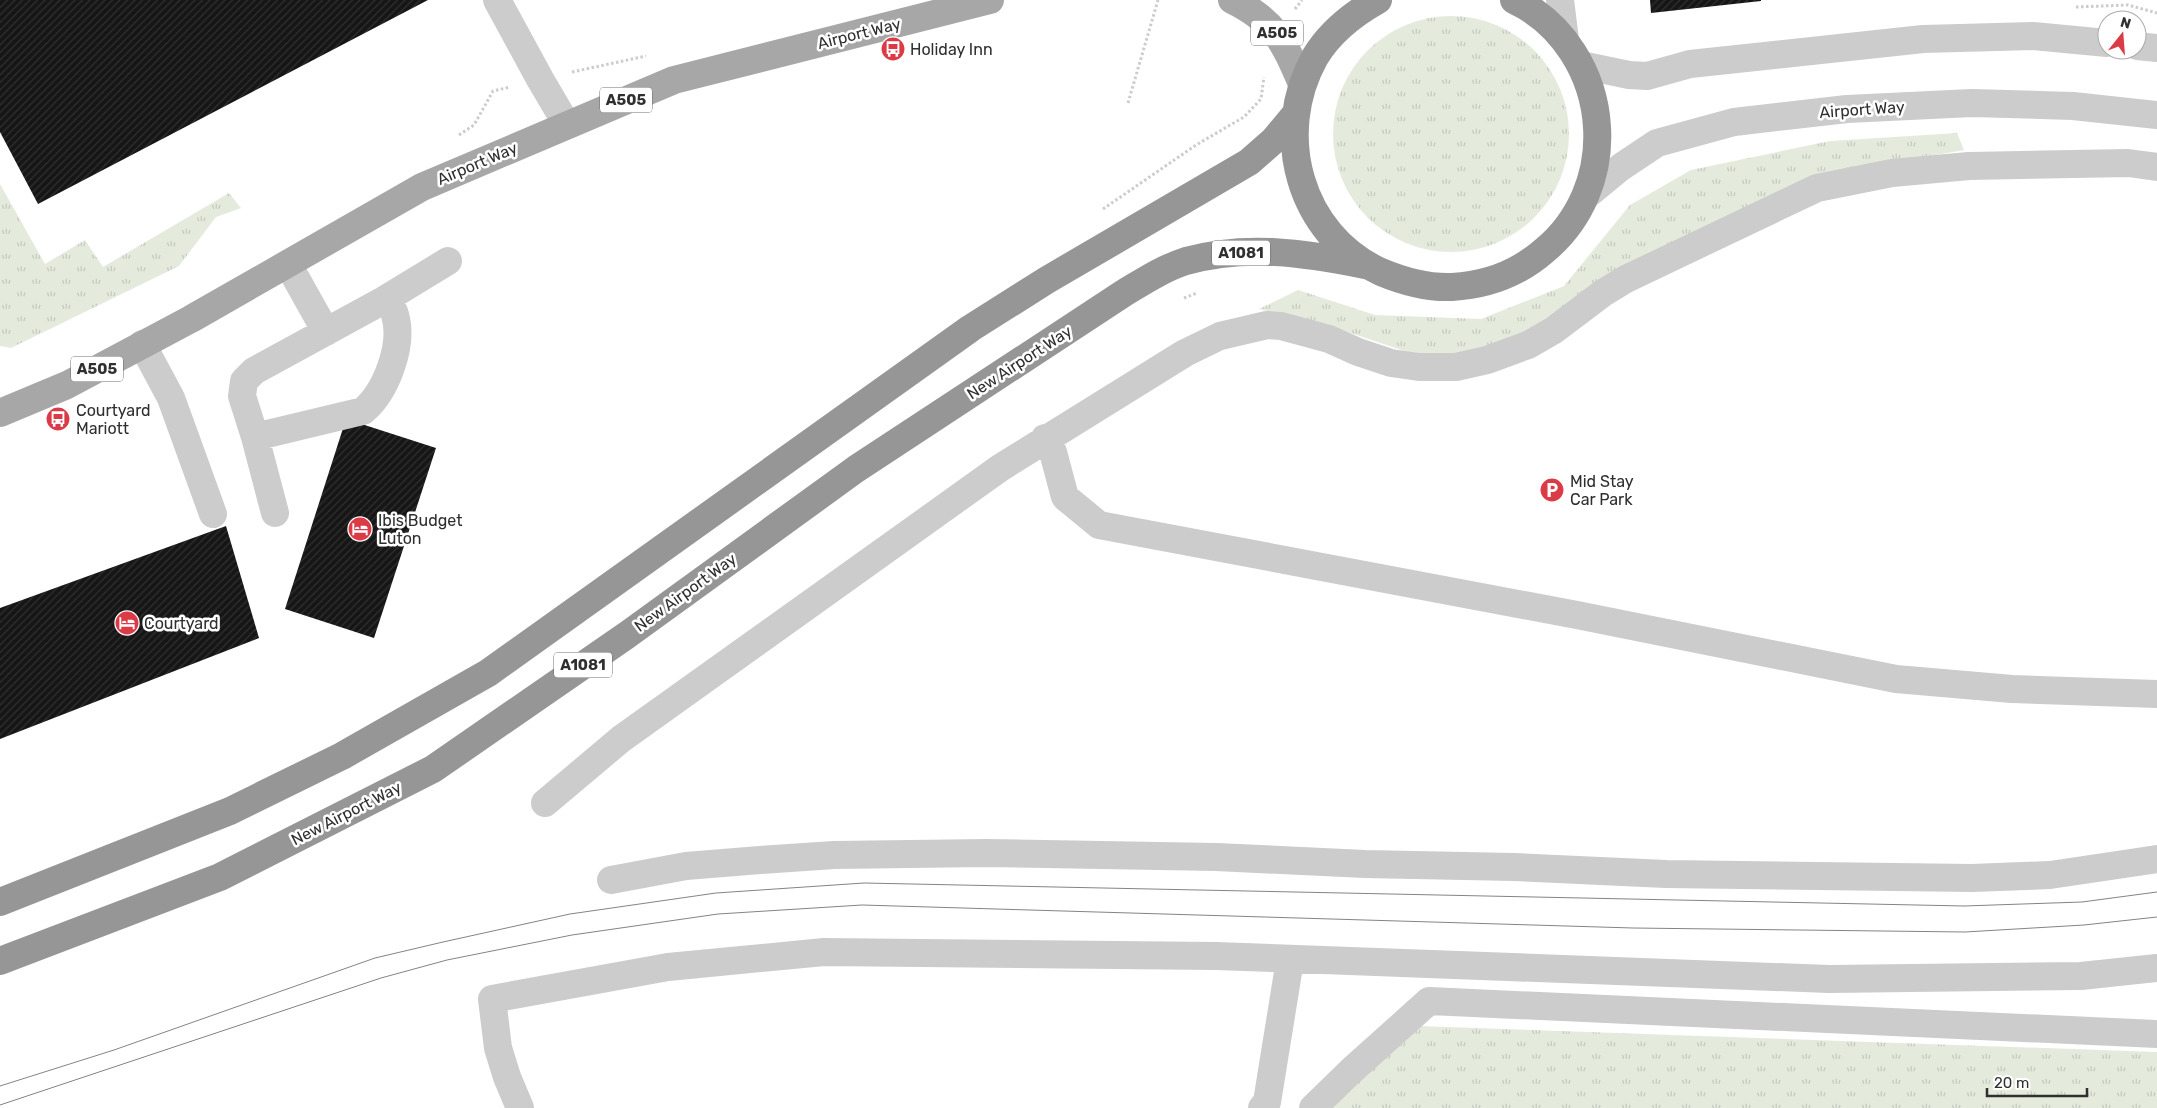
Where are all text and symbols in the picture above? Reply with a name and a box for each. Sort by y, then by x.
north arrow [2097,10,2147,60]
text: N [2118,13,2133,33]
street label: Airport Way [815,14,903,53]
road number: A505 [1251,20,1303,46]
bus stop icon: Holiday Inn [880,36,906,62]
place label: Holiday Inn [910,40,993,59]
road number: A505 [600,88,652,112]
street label: Airport Way [1819,97,1905,122]
street label: Airport Way [434,138,520,189]
road number: A1081 [1212,240,1270,266]
street label: New Airport Way [963,321,1075,403]
road number: A505 [71,356,123,382]
place label: Courtyard Mariott [76,401,151,438]
bus stop icon: Courtyard Mariott [45,406,71,432]
place label: Mid Stay Car Park [1570,472,1634,509]
parking icon: Mid Stay Car Park [1539,477,1565,503]
place label: Ibis Budget Luton [378,511,462,548]
hotel icon: Ibis Budget Luton [347,516,373,542]
street label: New Airport Way [631,549,740,636]
hotel icon: Courtyard [114,610,140,636]
place label: Courtyard [144,614,219,633]
road number: A1081 [554,652,612,678]
street label: New Airport Way [288,777,405,849]
scale bar [1987,1066,2087,1098]
text: 20 m [1994,1074,2029,1092]

